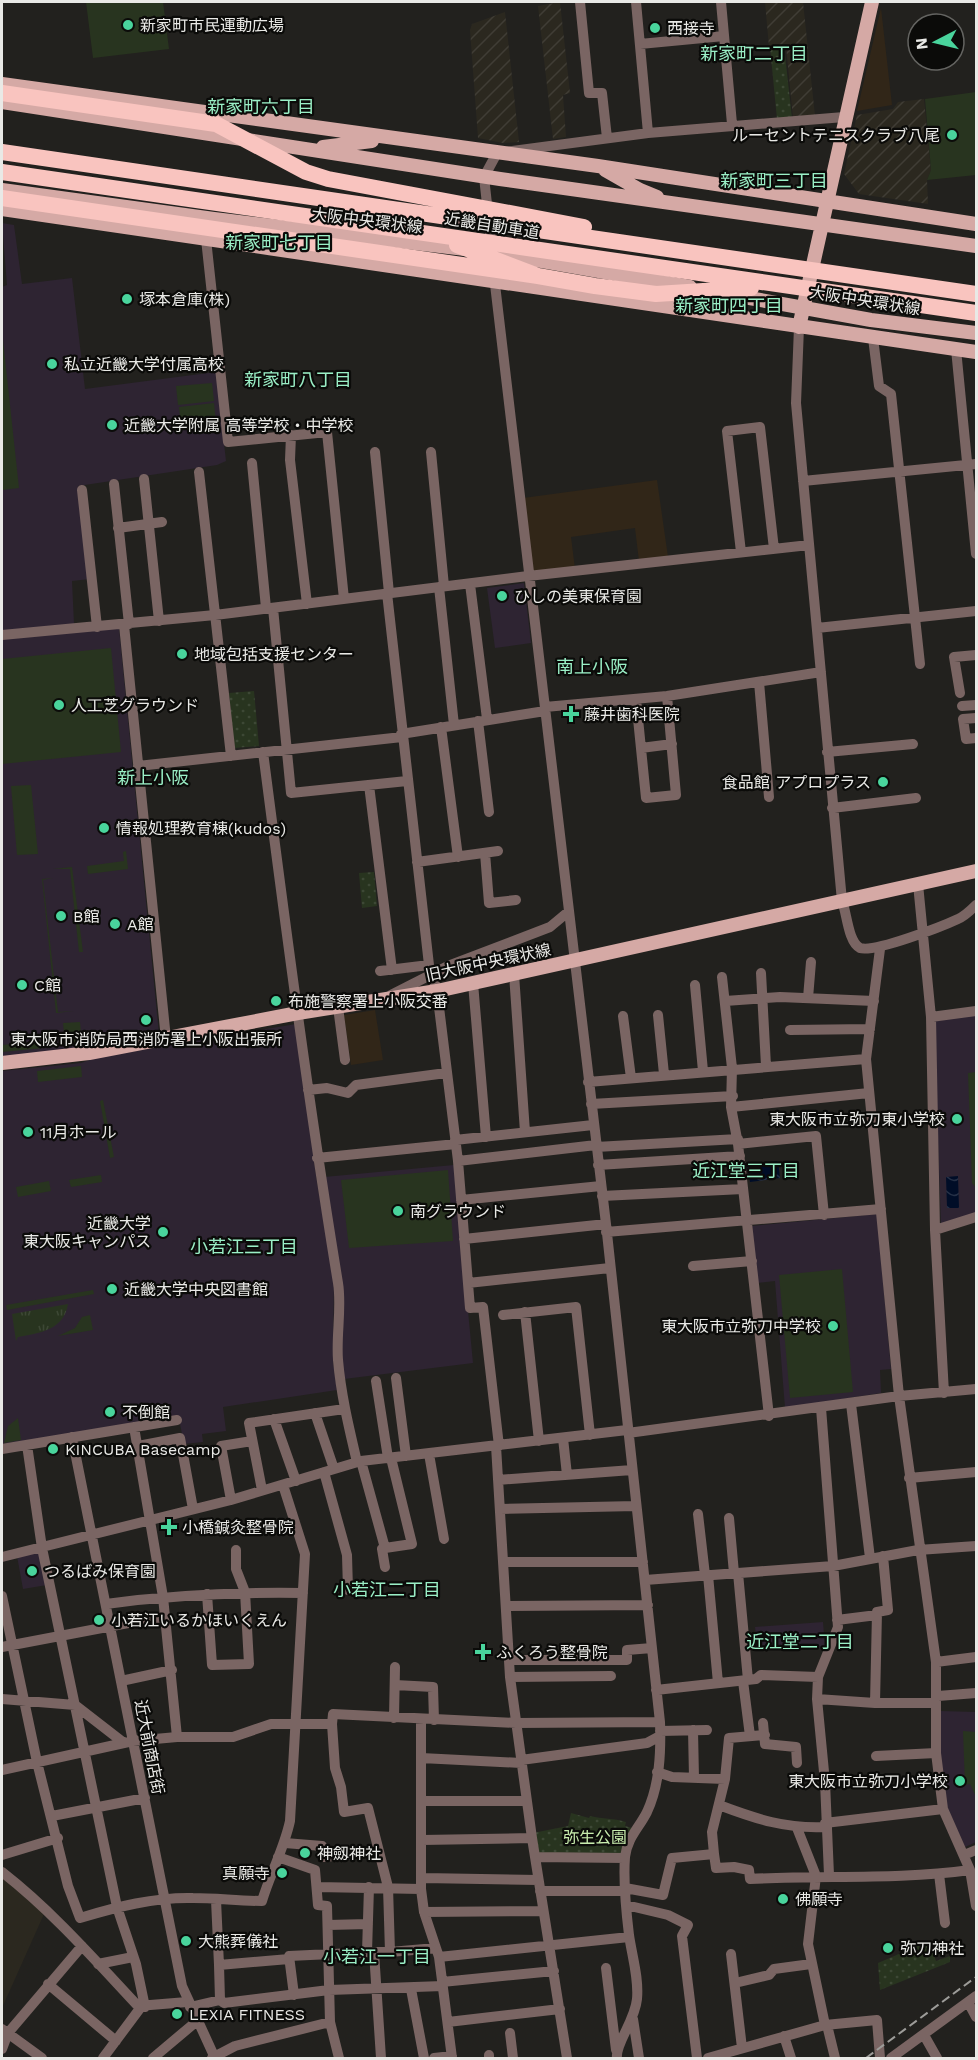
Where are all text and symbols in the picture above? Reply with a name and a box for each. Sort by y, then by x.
north arrow [906,12,966,72]
place label: 新家町市民運動広場 [140,16,284,35]
marker: 新家町市民運動広場 [121,18,135,32]
place label: 西接寺 [667,19,715,38]
marker: 西接寺 [648,21,662,35]
text: N [911,37,932,51]
district label: 新家町二丁目 [700,43,808,64]
district label: 新家町六丁目 [207,96,315,117]
place label: ルーセントテニスクラブ八尾 [732,126,940,145]
marker: ルーセントテニスクラブ八尾 [945,128,959,142]
district label: 新家町三丁目 [720,170,828,191]
street label: 大阪中央環状線 [310,204,424,237]
street label: 近畿自動車道 [443,209,541,242]
district label: 新家町七丁目 [225,232,333,253]
street label: 大阪中央環状線 [808,282,922,319]
place label: 塚本倉庫(株) [139,290,230,309]
marker: 塚本倉庫(株) [120,292,134,306]
district label: 新家町四丁目 [675,295,783,316]
place label: 私立近畿大学付属高校 [64,355,224,374]
marker: 私立近畿大学付属高校 [45,357,59,371]
district label: 新家町八丁目 [244,369,352,390]
place label: 近畿大学附属 高等学校・中学校 [124,416,353,435]
marker: 近畿大学附属 高等学校・中学校 [105,418,119,432]
place label: ひしの美東保育園 [514,587,642,606]
marker: ひしの美東保育園 [495,589,509,603]
place label: 地域包括支援センター [194,645,354,664]
marker: 地域包括支援センター [175,647,189,661]
district label: 南上小阪 [556,656,628,677]
place label: 人工芝グラウンド [71,696,199,715]
marker: 人工芝グラウンド [52,698,66,712]
marker: 藤井歯科医院 [562,705,580,723]
place label: 藤井歯科医院 [584,705,680,724]
district label: 新上小阪 [117,767,189,788]
place label: 食品館 アプロプラス [722,773,871,792]
marker: 食品館 アプロプラス [876,775,890,789]
place label: 情報処理教育棟(kudos) [116,819,286,838]
marker: 情報処理教育棟(kudos) [97,821,111,835]
place label: B館 [73,907,99,926]
marker: B館 [54,909,68,923]
place label: A館 [127,915,154,934]
marker: A館 [108,917,122,931]
street label: 旧大阪中央環状線 [424,940,553,985]
place label: C館 [34,976,61,995]
marker: C館 [15,978,29,992]
place label: 布施警察署上小阪交番 [288,992,448,1011]
marker: 布施警察署上小阪交番 [269,994,283,1008]
marker: 東大阪市消防局西消防署上小阪出張所 [139,1013,153,1027]
place label: 東大阪市消防局西消防署上小阪出張所 [10,1030,282,1049]
place label: 東大阪市立弥刀東小学校 [769,1110,945,1129]
marker: 東大阪市立弥刀東小学校 [950,1112,964,1126]
place label: 11月ホール [40,1123,116,1142]
marker: 11月ホール [21,1125,35,1139]
district label: 近江堂三丁目 [692,1160,800,1181]
place label: 南グラウンド [410,1202,506,1221]
marker: 南グラウンド [391,1204,405,1218]
place label: 近畿大学 東大阪キャンパス [23,1214,151,1251]
marker: 近畿大学 東大阪キャンパス [156,1225,170,1239]
district label: 小若江三丁目 [190,1236,298,1257]
place label: 近畿大学中央図書館 [124,1280,268,1299]
marker: 近畿大学中央図書館 [105,1282,119,1296]
place label: 東大阪市立弥刀中学校 [661,1317,821,1336]
marker: 東大阪市立弥刀中学校 [826,1319,840,1333]
place label: 不倒館 [122,1403,170,1422]
marker: 不倒館 [103,1405,117,1419]
place label: KINCUBA Basecamp [65,1440,220,1459]
marker: KINCUBA Basecamp [46,1442,60,1456]
marker: 小橋鍼灸整骨院 [160,1518,178,1536]
place label: 小橋鍼灸整骨院 [182,1518,294,1537]
place label: つるばみ保育園 [44,1562,156,1581]
marker: つるばみ保育園 [25,1564,39,1578]
district label: 小若江二丁目 [333,1579,441,1600]
place label: 小若江いるかほいくえん [111,1611,287,1630]
marker: 小若江いるかほいくえん [92,1613,106,1627]
district label: 近江堂二丁目 [746,1631,854,1652]
marker: ふくろう整骨院 [474,1643,492,1661]
place label: ふくろう整骨院 [496,1643,608,1662]
street label: 近大前商店街 [131,1698,168,1796]
place label: 東大阪市立弥刀小学校 [788,1772,948,1791]
marker: 東大阪市立弥刀小学校 [953,1774,967,1788]
park label: 弥生公園 [563,1828,627,1847]
place label: 神劔神社 [317,1844,381,1863]
marker: 神劔神社 [298,1846,312,1860]
place label: 真願寺 [222,1864,270,1883]
marker: 真願寺 [275,1866,289,1880]
place label: 佛願寺 [795,1890,843,1909]
marker: 佛願寺 [776,1892,790,1906]
place label: 大熊葬儀社 [198,1932,278,1951]
marker: 大熊葬儀社 [179,1934,193,1948]
place label: 弥刀神社 [900,1939,964,1958]
marker: 弥刀神社 [881,1941,895,1955]
district label: 小若江一丁目 [323,1946,431,1967]
place label: LEXIA FITNESS [189,2005,305,2024]
marker: LEXIA FITNESS [170,2007,184,2021]

